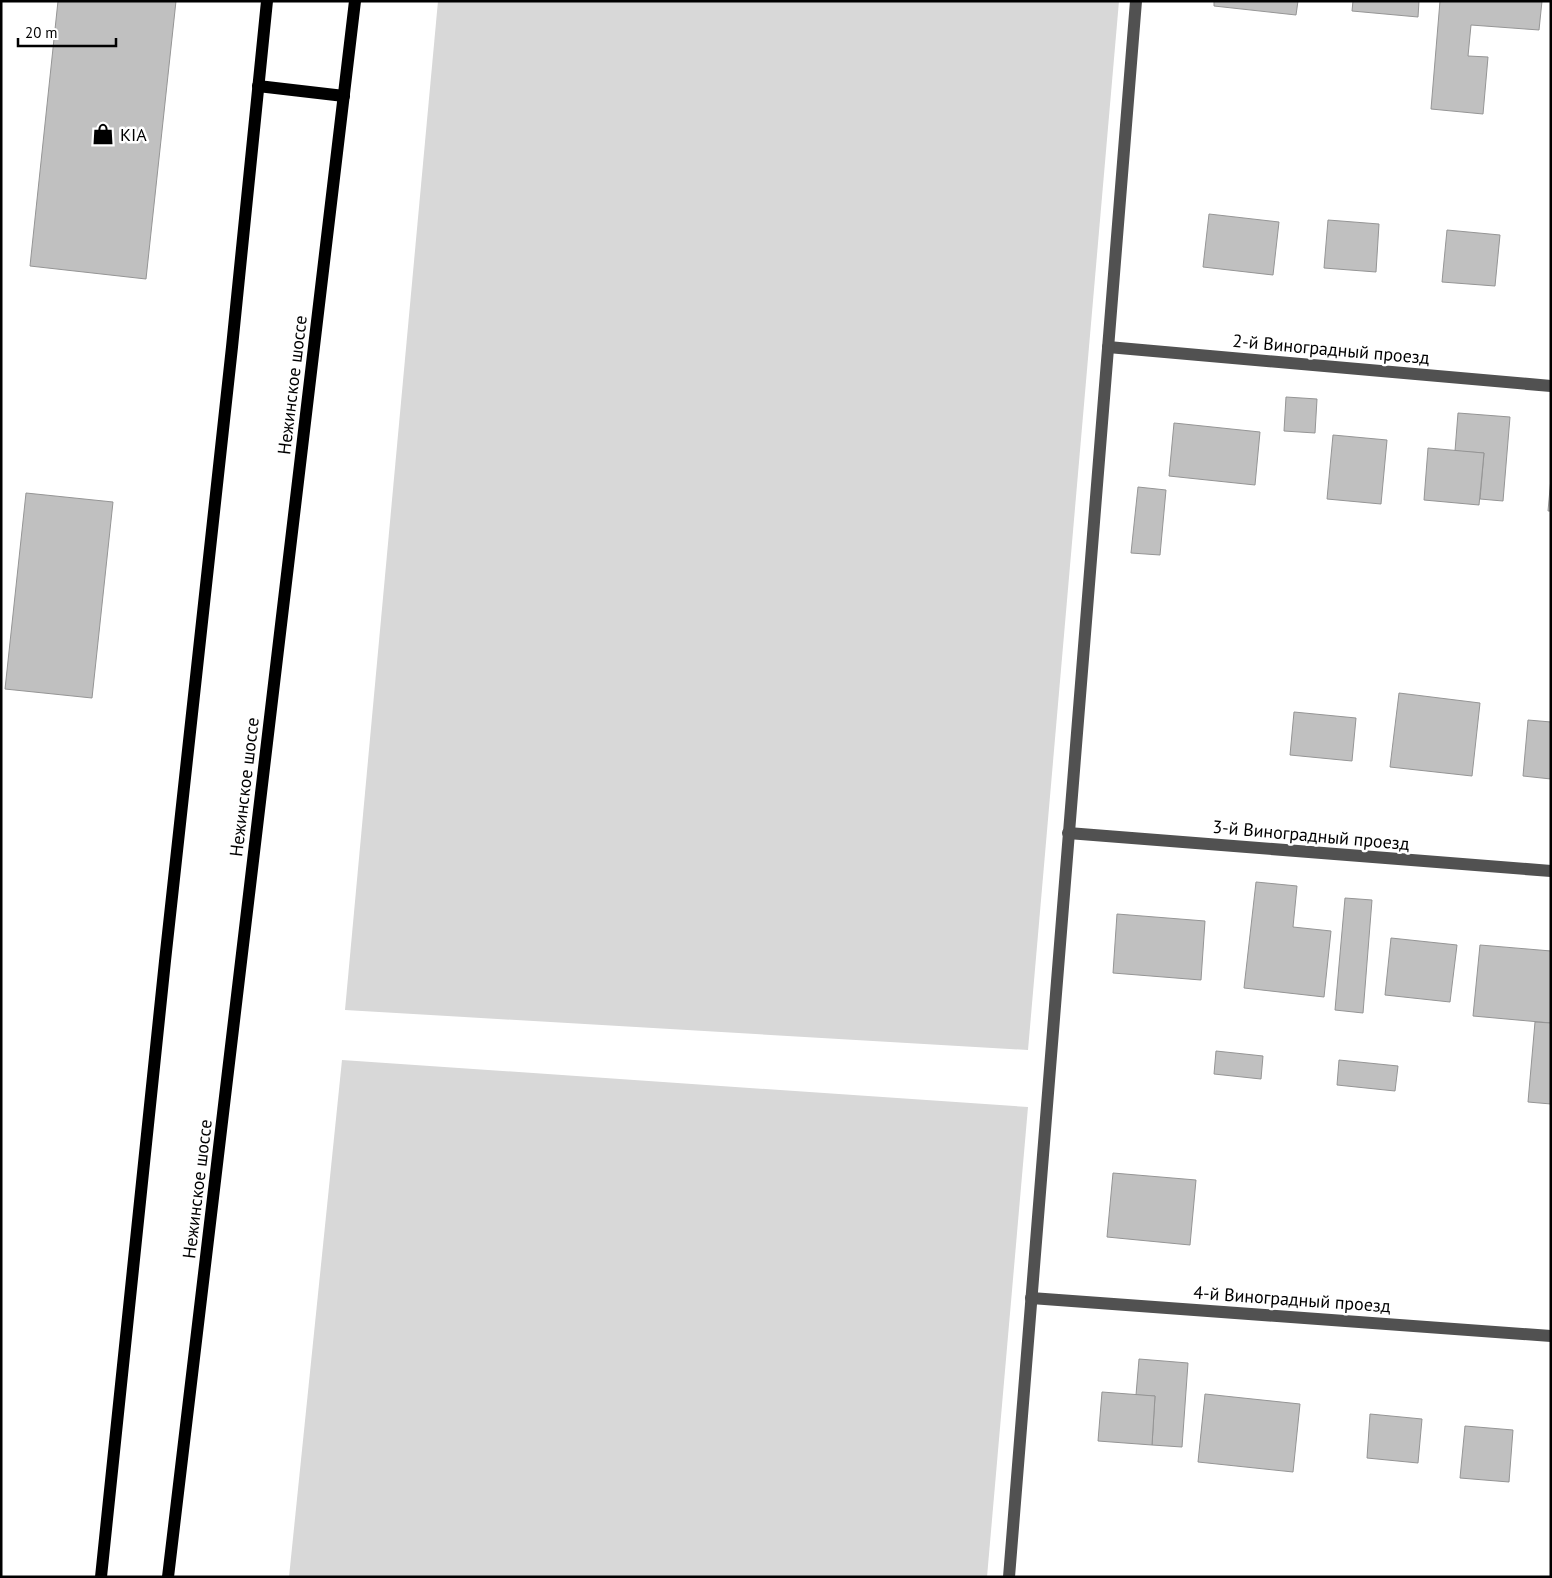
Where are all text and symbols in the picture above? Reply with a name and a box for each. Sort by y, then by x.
scale bar [18,15,115,47]
text: 20 m [25,23,58,42]
shop icon: KIA [90,121,116,147]
place label: KIA [120,123,147,146]
street label: Нежинское шоссе [272,314,312,456]
street label: 2-й Виноградный проезд [1231,329,1431,369]
street label: Нежинское шоссе [224,716,264,858]
street label: 3-й Виноградный проезд [1211,815,1411,855]
street label: Нежинское шоссе [177,1118,217,1260]
street label: 4-й Виноградный проезд [1193,1281,1392,1317]

